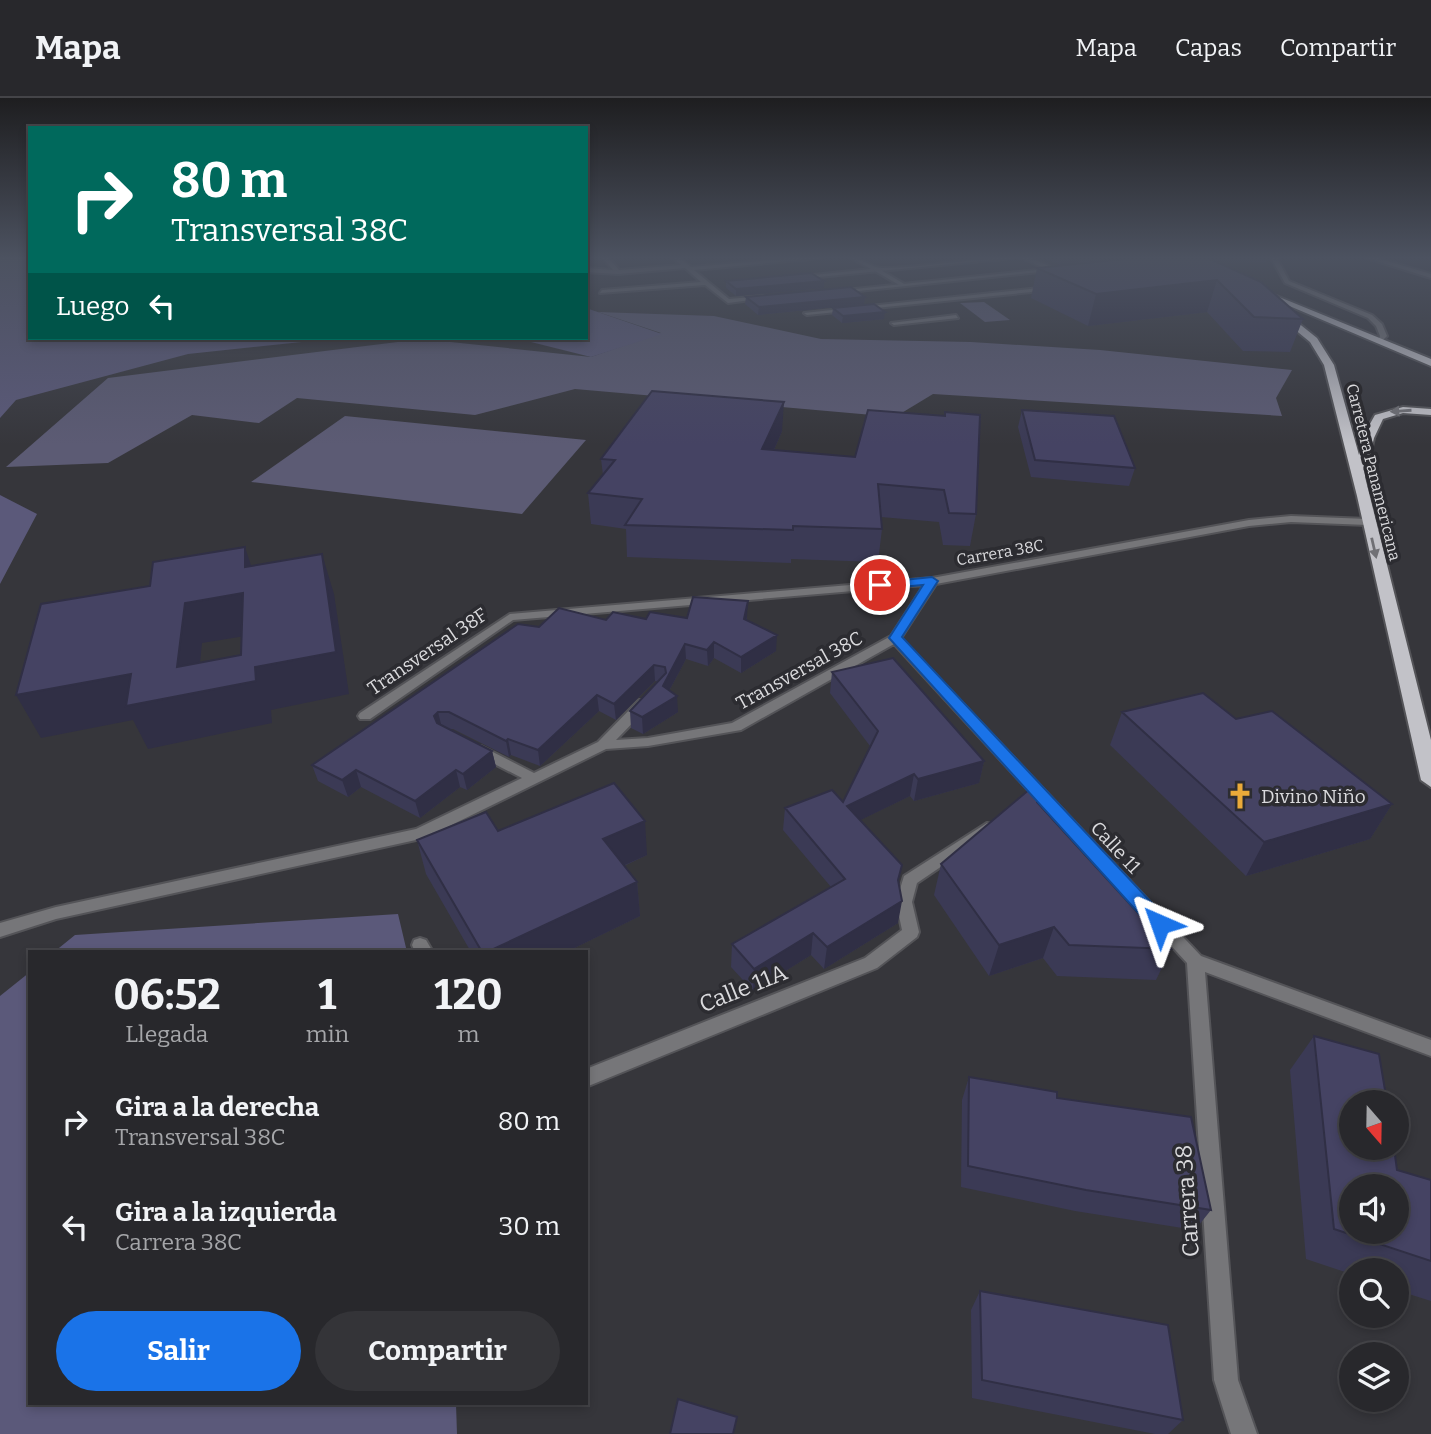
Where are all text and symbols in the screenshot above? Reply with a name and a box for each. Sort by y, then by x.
text: Mapa [35,28,120,68]
text: Mapa [1075,34,1137,62]
text: Capas [1175,34,1242,62]
text: Compartir [1280,34,1396,62]
text: 80 m [171,151,287,210]
icon: right [56,154,147,245]
text: Transversal 38C [171,211,408,249]
icon: left [143,287,181,325]
text: Luego [56,291,129,322]
street label: Carretera Panamericana [1342,382,1405,563]
one-way arrow [1389,406,1411,417]
street label: Carrera 38C [955,535,1045,570]
one-way arrow [1369,537,1380,559]
pin [850,555,910,615]
icon: arrive [861,566,899,604]
street label: Transversal 38F [363,603,492,700]
street label: Transversal 38C [732,626,866,715]
church icon: Divino Niño [1225,781,1255,811]
place label: Divino Niño [1261,785,1366,808]
street label: Calle 11 [1086,817,1146,878]
position arrow [1123,887,1197,961]
street label: Calle 11A [695,957,792,1018]
text: 06:52 [113,970,221,1020]
text: 1 [318,970,337,1020]
text: 120 [434,970,503,1020]
text: Llegada [125,1020,208,1048]
text: min [306,1020,349,1048]
text: m [458,1020,480,1048]
north arrow [1339,1090,1409,1160]
map controls [1339,1090,1409,1412]
text: Gira a la derecha [115,1092,319,1123]
icon: right [56,1103,94,1141]
text: 80 m [498,1106,560,1137]
text: Transversal 38C [115,1123,285,1151]
street label: Carrera 38 [1169,1144,1205,1258]
button: sound [1339,1174,1409,1244]
text: Gira a la izquierda [115,1197,337,1228]
icon: left [56,1208,94,1246]
text: 30 m [499,1211,560,1242]
text: Carrera 38C [115,1228,242,1256]
button: search [1339,1258,1409,1328]
button: Salir [56,1311,301,1391]
button: Compartir [315,1311,560,1391]
button: layers [1339,1342,1409,1412]

